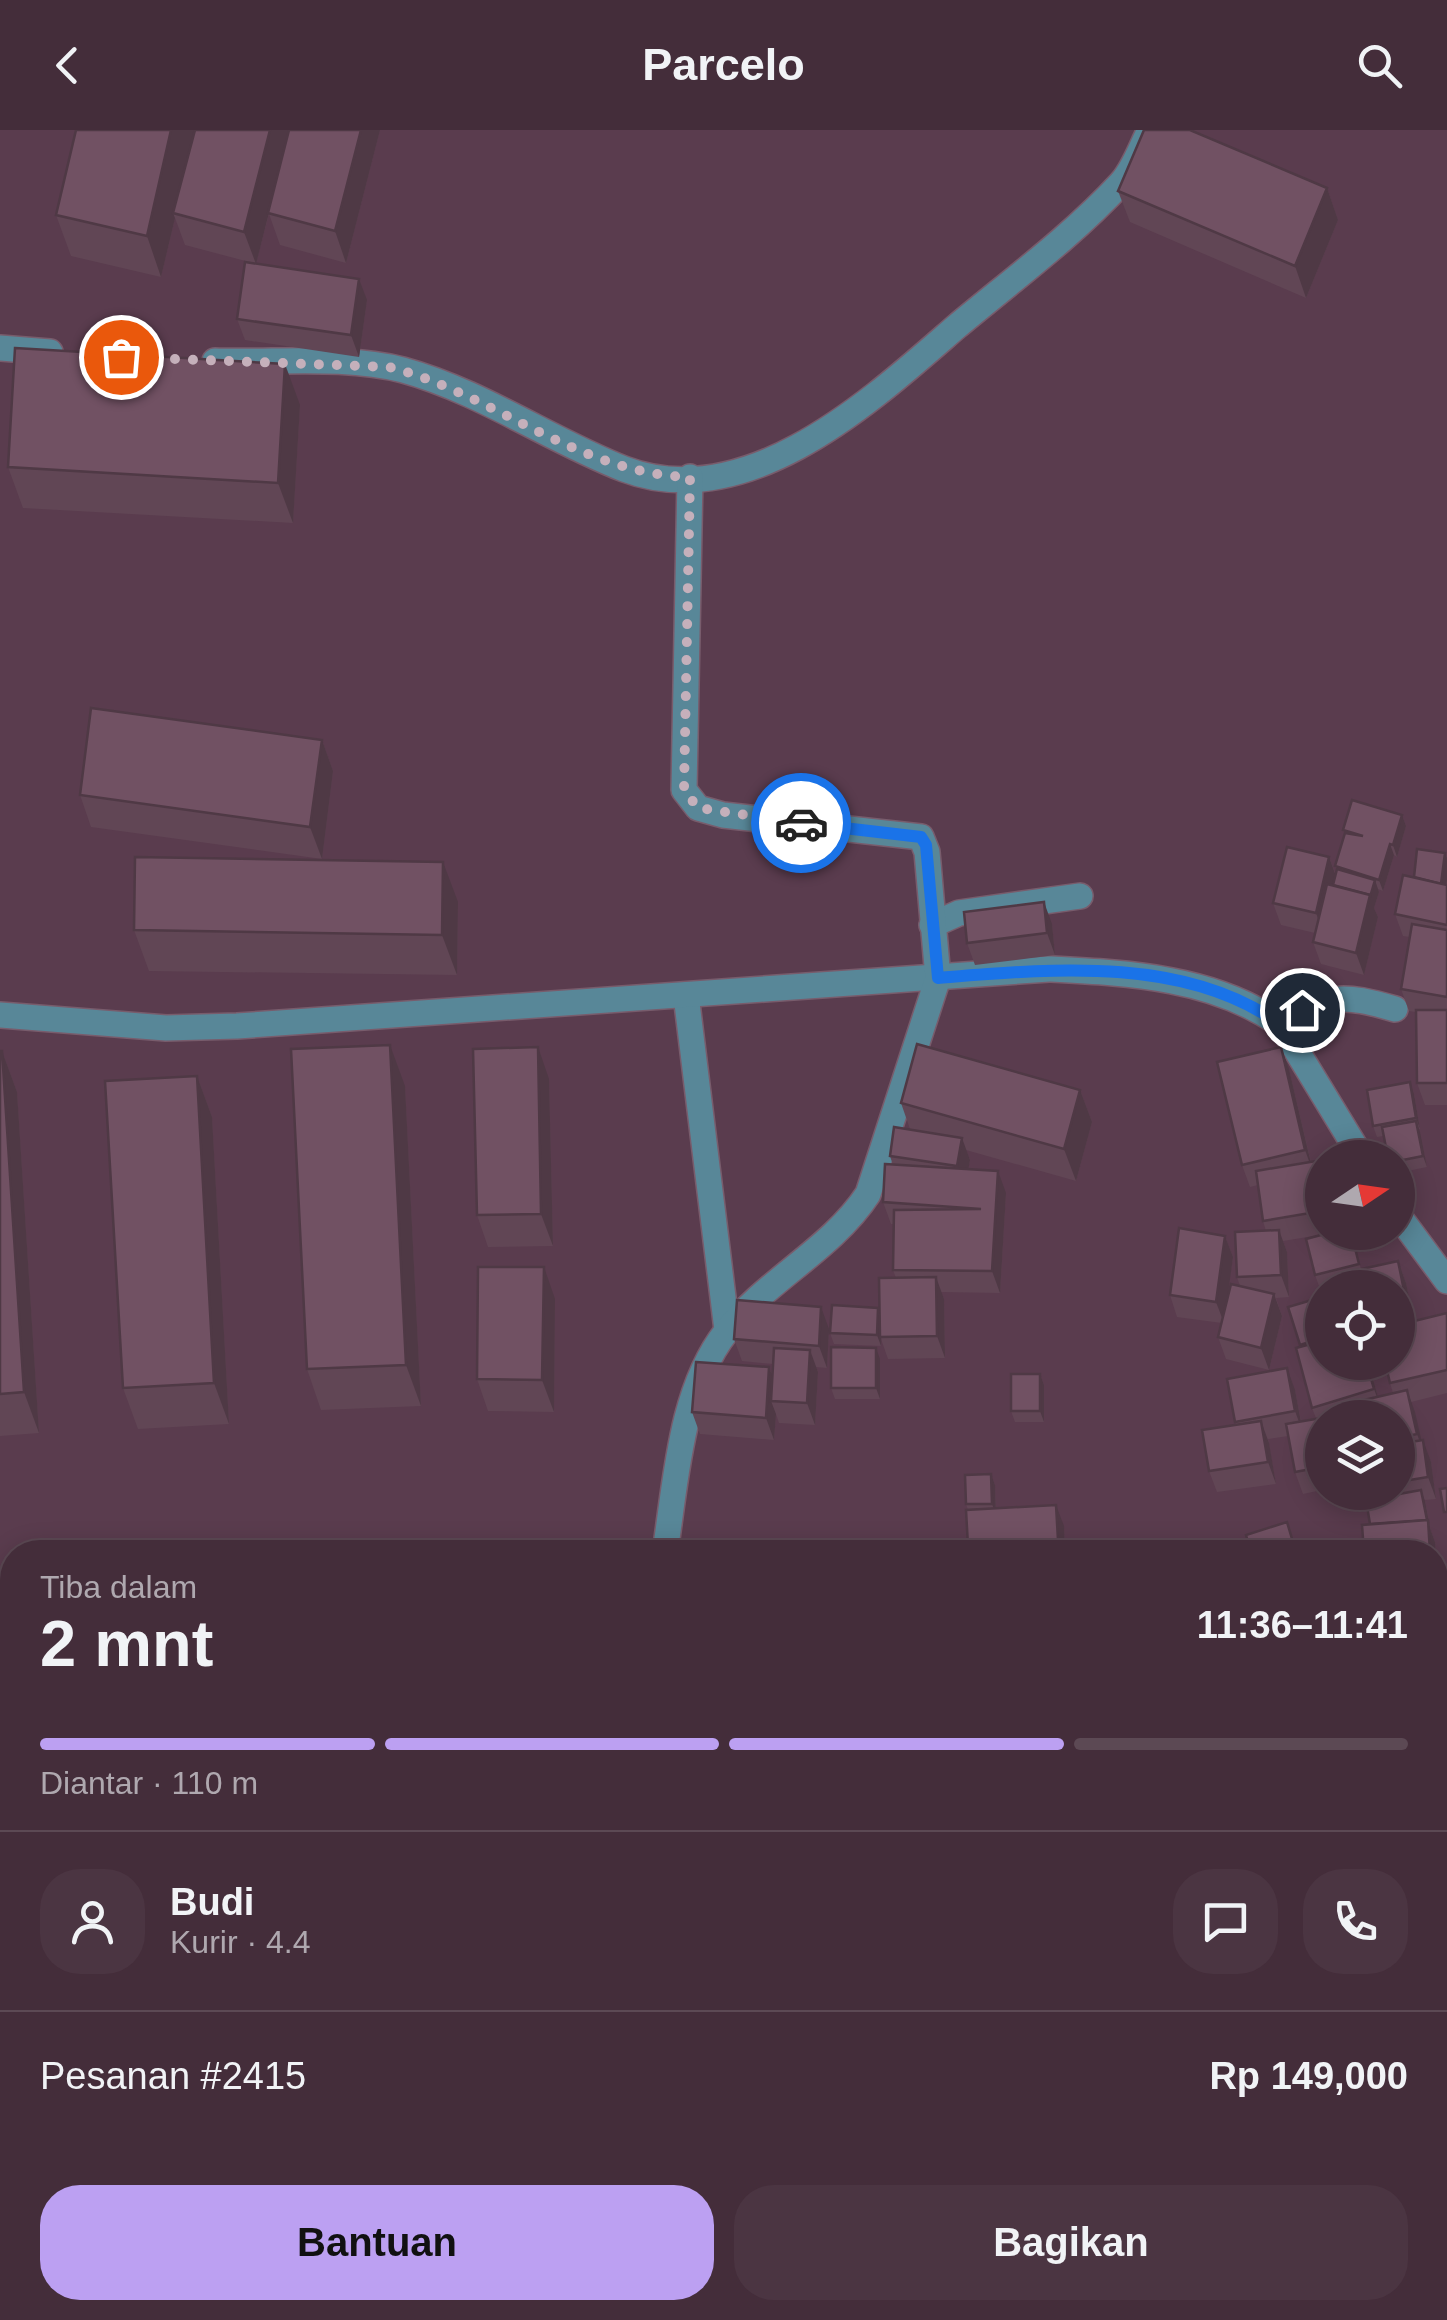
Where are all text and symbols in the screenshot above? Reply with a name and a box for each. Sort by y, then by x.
icon: back [40,38,95,93]
icon: search [1352,38,1407,93]
text: Parcelo [642,39,805,90]
pin [79,315,164,400]
icon: bag [94,330,149,385]
courier [751,773,851,873]
icon: car [774,796,829,851]
pin [1260,968,1345,1053]
icon: home [1275,983,1330,1038]
north arrow [1305,1140,1415,1250]
map controls [1305,1140,1415,1510]
button: locate [1305,1270,1415,1380]
button: layers [1305,1400,1415,1510]
text: Tiba dalam [40,1569,197,1605]
text: 11:36–11:41 [1197,1604,1408,1646]
text: 2 mnt [40,1607,213,1680]
text: Diantar · 110 m [40,1765,258,1801]
button: person [40,1869,145,1974]
button: chat [1173,1869,1278,1974]
button: phone [1303,1869,1408,1974]
text: Budi [170,1881,254,1923]
text: Kurir · 4.4 [170,1924,310,1960]
text: Pesanan #2415 [40,2055,306,2097]
text: Rp 149,000 [1209,2055,1408,2097]
button: Bantuan [40,2185,714,2300]
button: Bagikan [734,2185,1408,2300]

